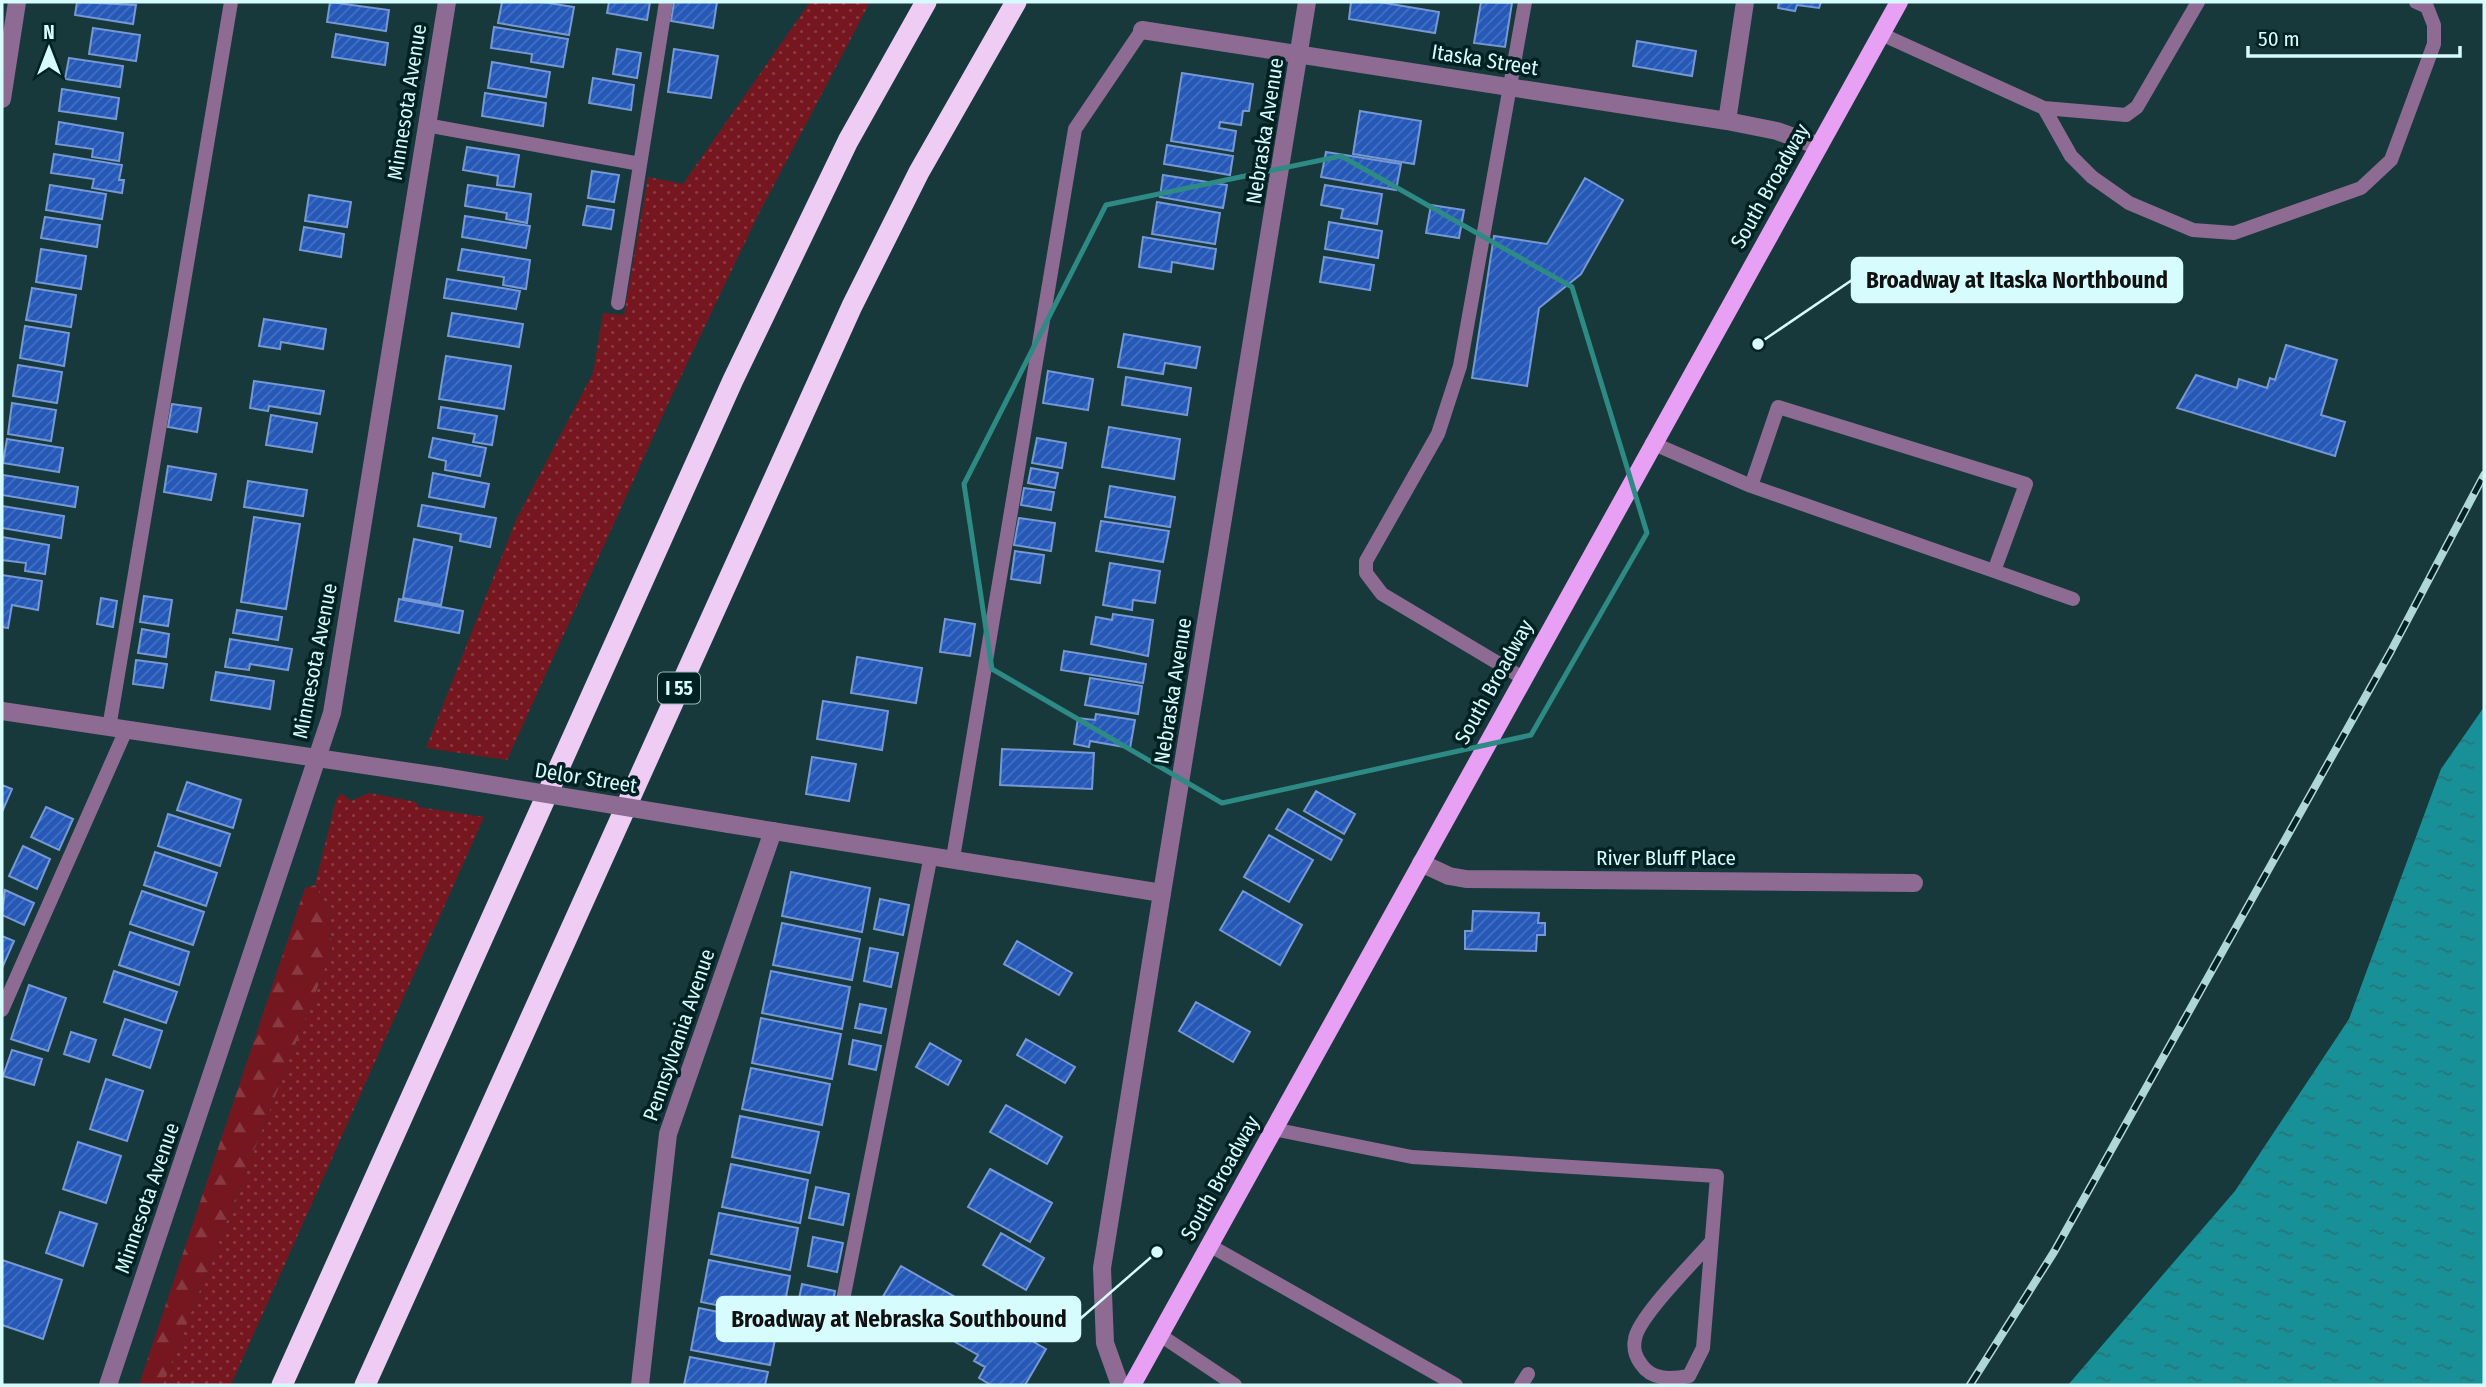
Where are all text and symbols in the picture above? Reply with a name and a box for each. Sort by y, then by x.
north arrow [14,14,84,84]
scale bar [2248,14,2460,58]
text: N [43,21,55,44]
street label: Minnesota Avenue [382,22,432,182]
text: 50 m [2258,26,2300,52]
street label: Itaska Street [1430,39,1540,81]
street label: Nebraska Avenue [1241,56,1289,206]
street label: South Broadway [1725,118,1815,253]
callout: Broadway at Itaska Northbound [1852,258,2182,302]
text: Broadway at Itaska Northbound [1866,266,2168,294]
street label: Minnesota Avenue [287,581,343,741]
street label: South Broadway [1449,614,1539,749]
street label: Nebraska Avenue [1149,616,1197,766]
road number: I 55 [658,673,700,704]
street label: Delor Street [533,757,639,799]
street label: River Bluff Place [1596,845,1736,871]
street label: Pennsylvania Avenue [637,946,721,1124]
street label: South Broadway [1175,1110,1265,1245]
street label: Minnesota Avenue [109,1119,185,1277]
callout: Broadway at Nebraska Southbound [717,1297,1080,1341]
text: Broadway at Nebraska Southbound [731,1305,1067,1333]

